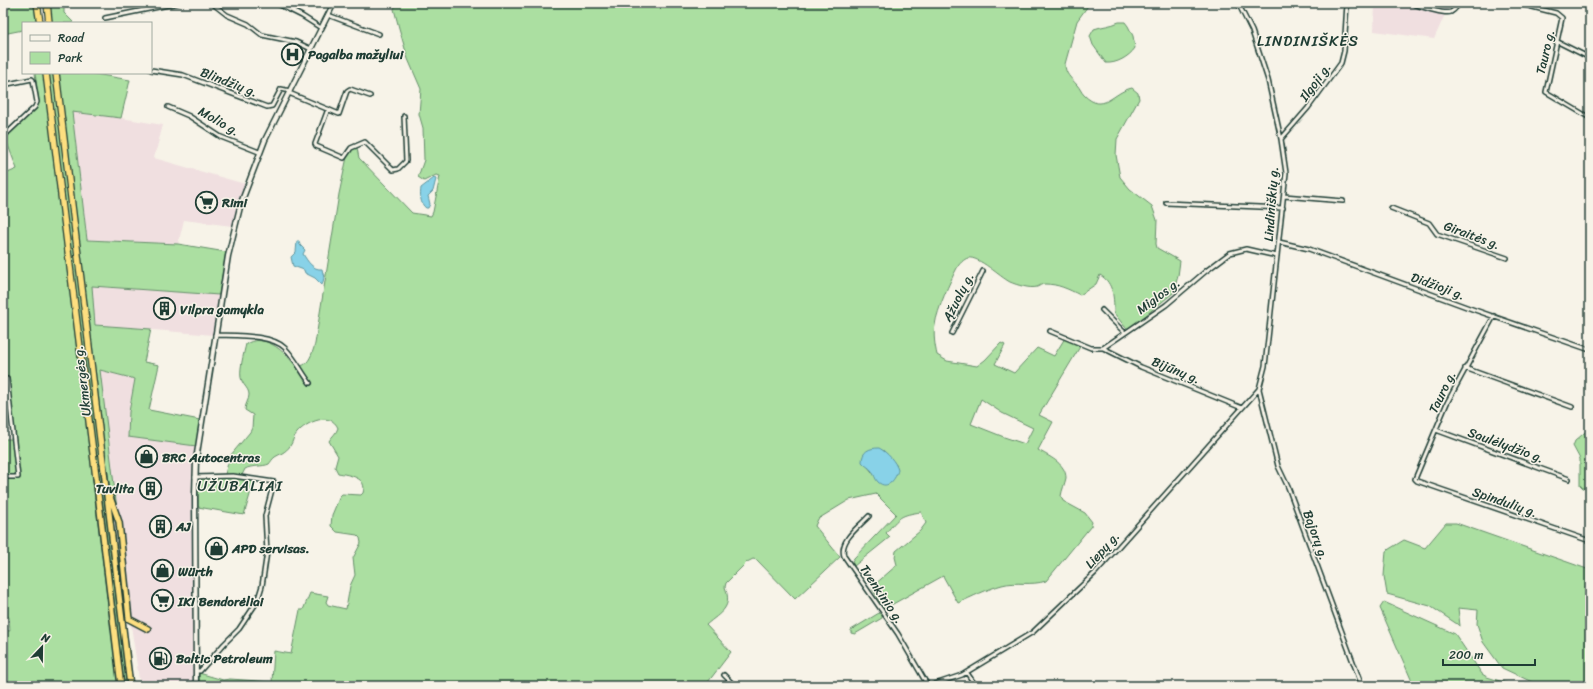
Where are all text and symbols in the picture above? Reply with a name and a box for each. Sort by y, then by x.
legend [22,22,152,74]
text: Road [58,27,85,49]
street label: Tauro g. [1529,27,1561,77]
district label: LINDINIŠKĖS [1257,28,1359,54]
hospital icon: Pagalba mažyliui [279,41,305,67]
place label: Pagalba mažyliui [308,43,405,66]
text: Park [58,47,83,69]
street label: Ilgoji g. [1292,58,1337,107]
street label: Blindžių g. [197,61,261,103]
street label: Molio g. [194,100,244,142]
street label: Lindiniškių g. [1257,166,1285,242]
supermarket icon: Rimi [193,189,219,215]
place label: Rimi [221,191,248,214]
street label: Giraitės g. [1440,214,1504,256]
street label: Didžioji g. [1408,266,1468,306]
street label: Ąžuolų g. [935,268,980,327]
street label: Miglos g. [1131,272,1185,320]
building icon: Vilpra gamykla [151,296,177,322]
place label: Vilpra gamykla [180,298,264,321]
street label: Ukmergės g. [66,345,98,417]
street label: Bijūnų g. [1148,350,1204,390]
street label: Tauro g. [1422,367,1462,417]
street label: Saulėlydžio g. [1465,421,1547,469]
shop icon: BRC Autocentras [134,444,160,470]
place label: BRC Autocentras [162,446,260,469]
district label: UŽUBALIAI [197,473,283,499]
building icon: Tuvlita [137,475,163,501]
place label: Tuvlita [96,477,134,500]
street label: Spindulių g. [1469,480,1541,524]
street label: Bajorų g. [1296,507,1336,563]
building icon: AJ [148,513,174,539]
place label: AJ [175,515,192,538]
street label: Liepų g. [1079,526,1125,574]
shop icon: APD servisas. [203,535,229,561]
place label: APD servisas. [231,537,310,560]
shop icon: Würth [150,558,176,584]
place label: Würth [178,560,213,583]
street label: Tvenkinio g. [854,560,910,628]
supermarket icon: IKI Bendorėliai [150,588,176,614]
place label: IKI Bendorėliai [177,590,265,613]
north arrow [22,627,62,667]
text: N [38,628,53,649]
scale bar [1443,641,1535,667]
text: 200 m [1449,644,1483,666]
fuel station icon: Baltic Petroleum [147,645,173,671]
place label: Baltic Petroleum [176,647,273,670]

